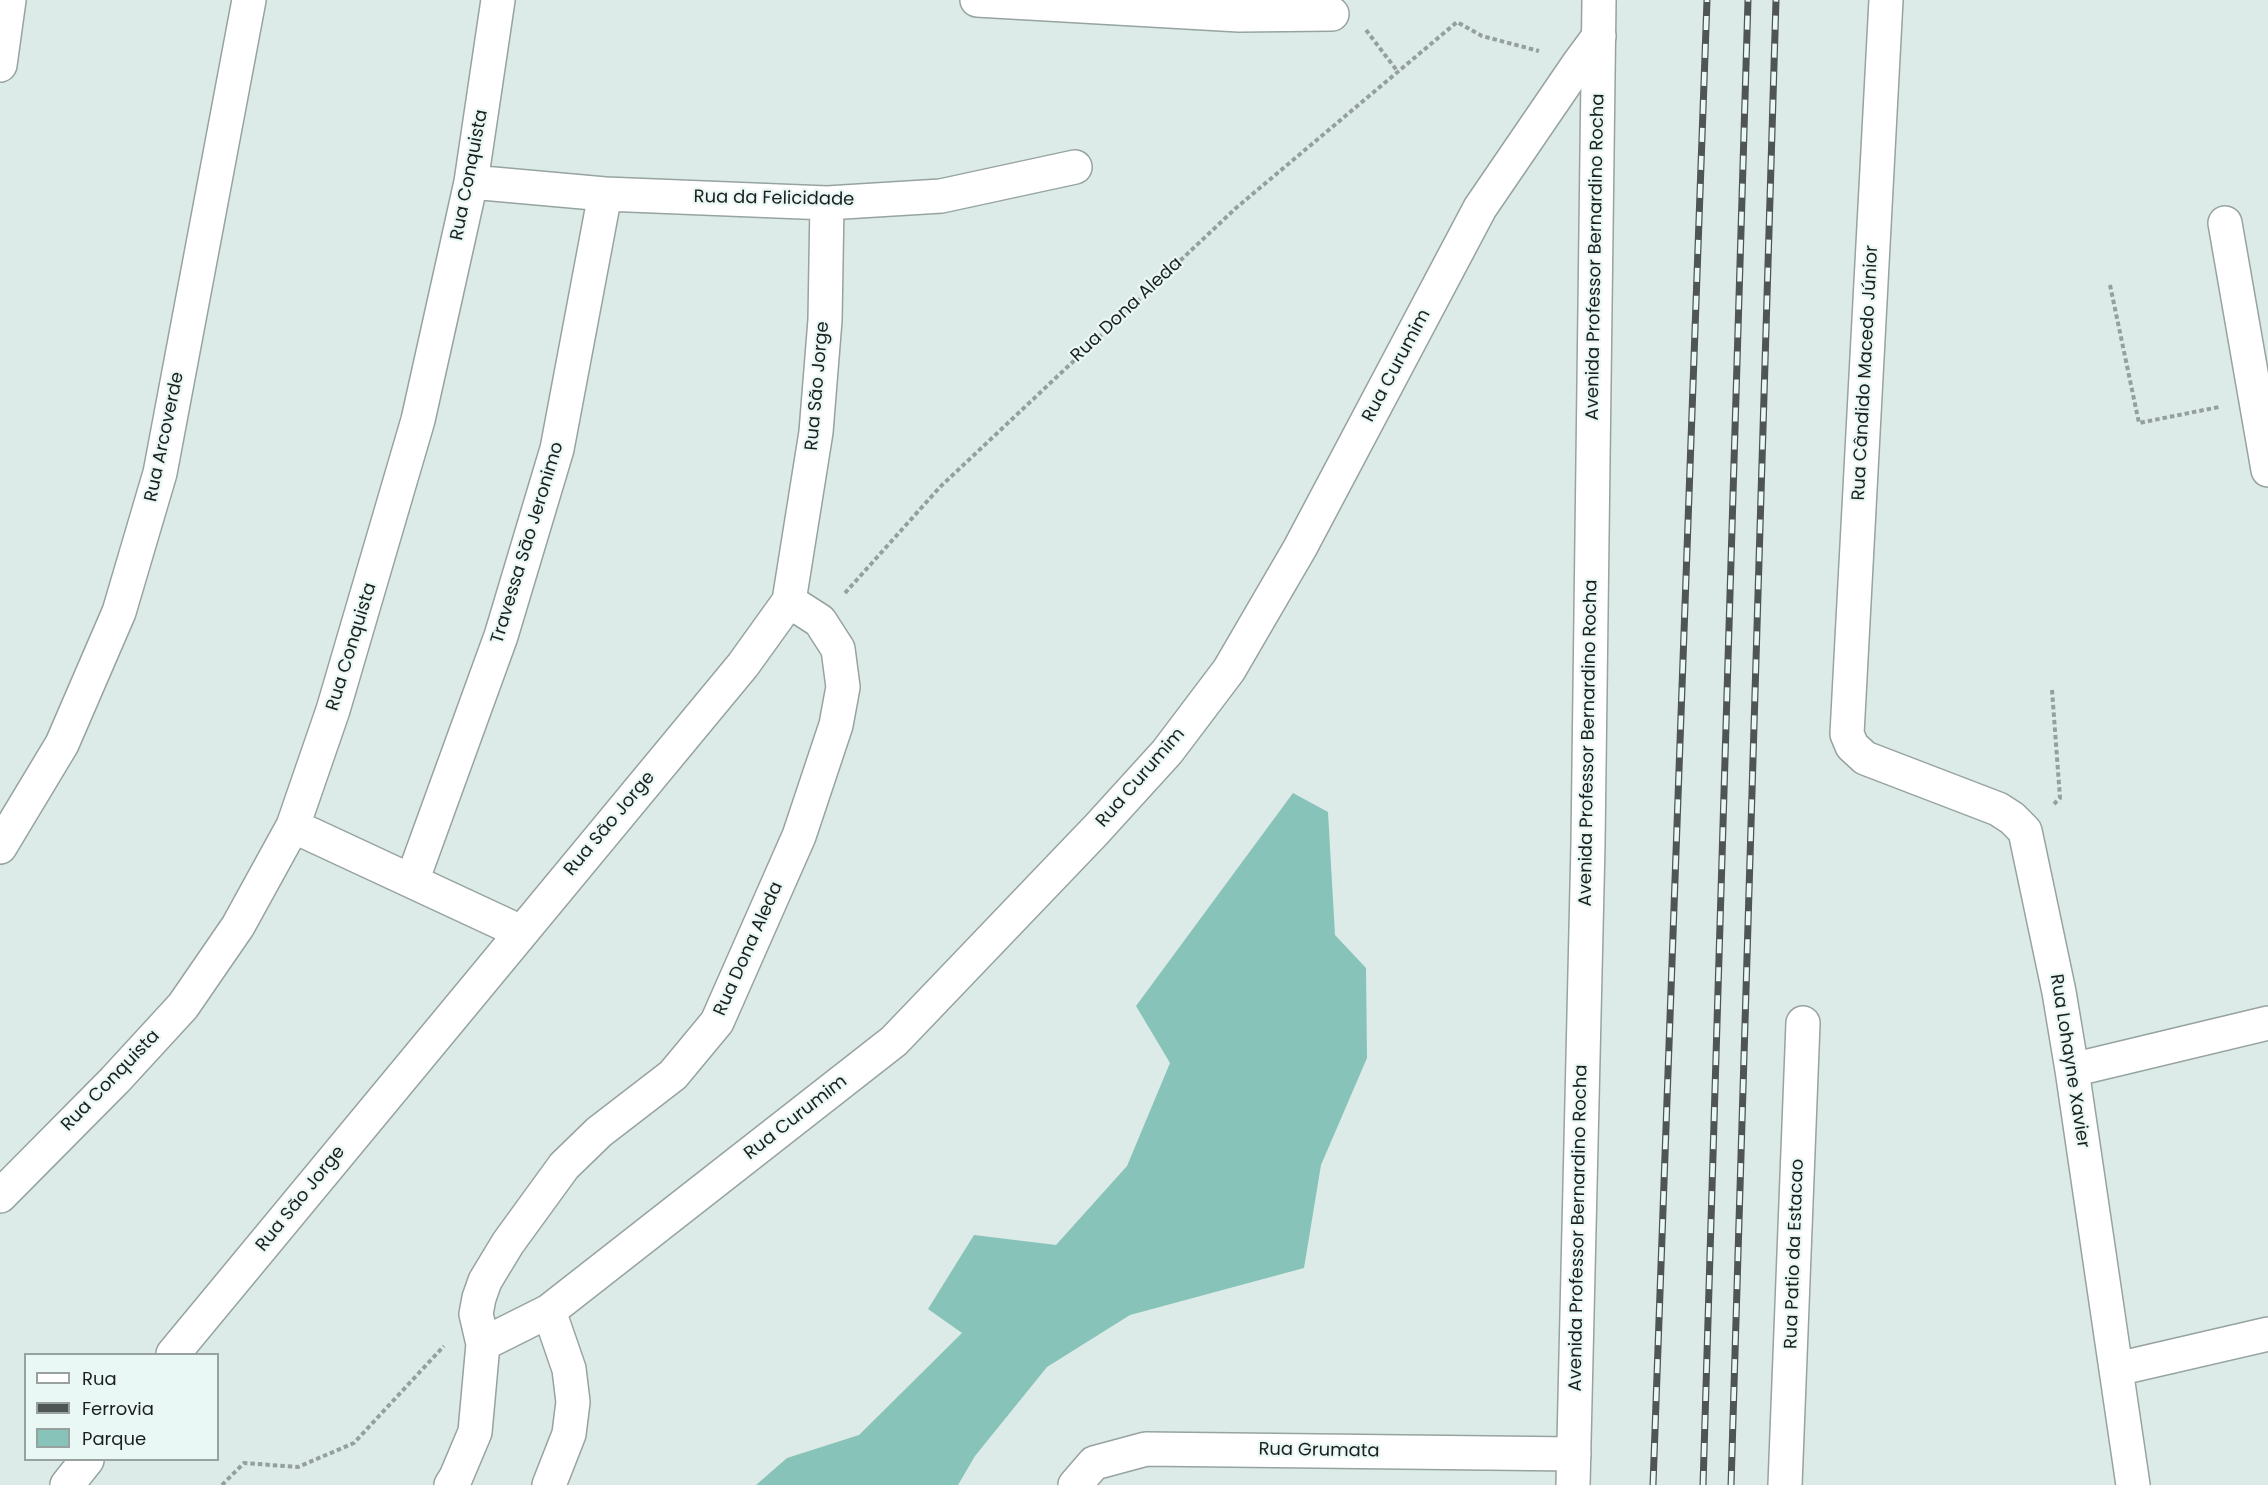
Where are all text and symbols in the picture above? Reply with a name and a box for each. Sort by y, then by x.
street label: Avenida Professor Bernardino Rocha [1582,93,1610,421]
street label: Rua Conquista [447,108,493,242]
street label: Rua da Felicidade [693,187,855,211]
street label: Rua Cândido Macedo Júnior [1849,245,1883,501]
street label: Rua Dona Aleda [1067,253,1187,367]
street label: Rua Curumim [1358,306,1436,426]
street label: Rua São Jorge [802,321,834,451]
street label: Rua Arcoverde [141,370,189,504]
street label: Travessa Sāo Jeronimo [487,440,569,646]
street label: Avenida Professor Bernardino Rocha [1575,579,1603,907]
street label: Rua Conquista [322,580,382,714]
street label: Rua Curumim [1092,724,1190,832]
street label: Rua São Jorge [560,767,660,881]
street label: Rua Dona Aleda [710,879,788,1019]
street label: Rua Lohayne Xavier [2045,972,2093,1150]
street label: Rua Conquista [57,1026,165,1136]
street label: Avenida Professor Bernardino Rocha [1565,1064,1593,1392]
street label: Rua Curumim [740,1071,852,1165]
street label: Rua São Jorge [252,1142,350,1256]
street label: Rua Patio da Estacao [1781,1158,1809,1350]
legend [24,1353,219,1461]
text: Rua [82,1366,117,1391]
text: Ferrovia [82,1396,154,1421]
text: Parque [82,1426,146,1451]
street label: Rua Grumata [1258,1439,1380,1463]

